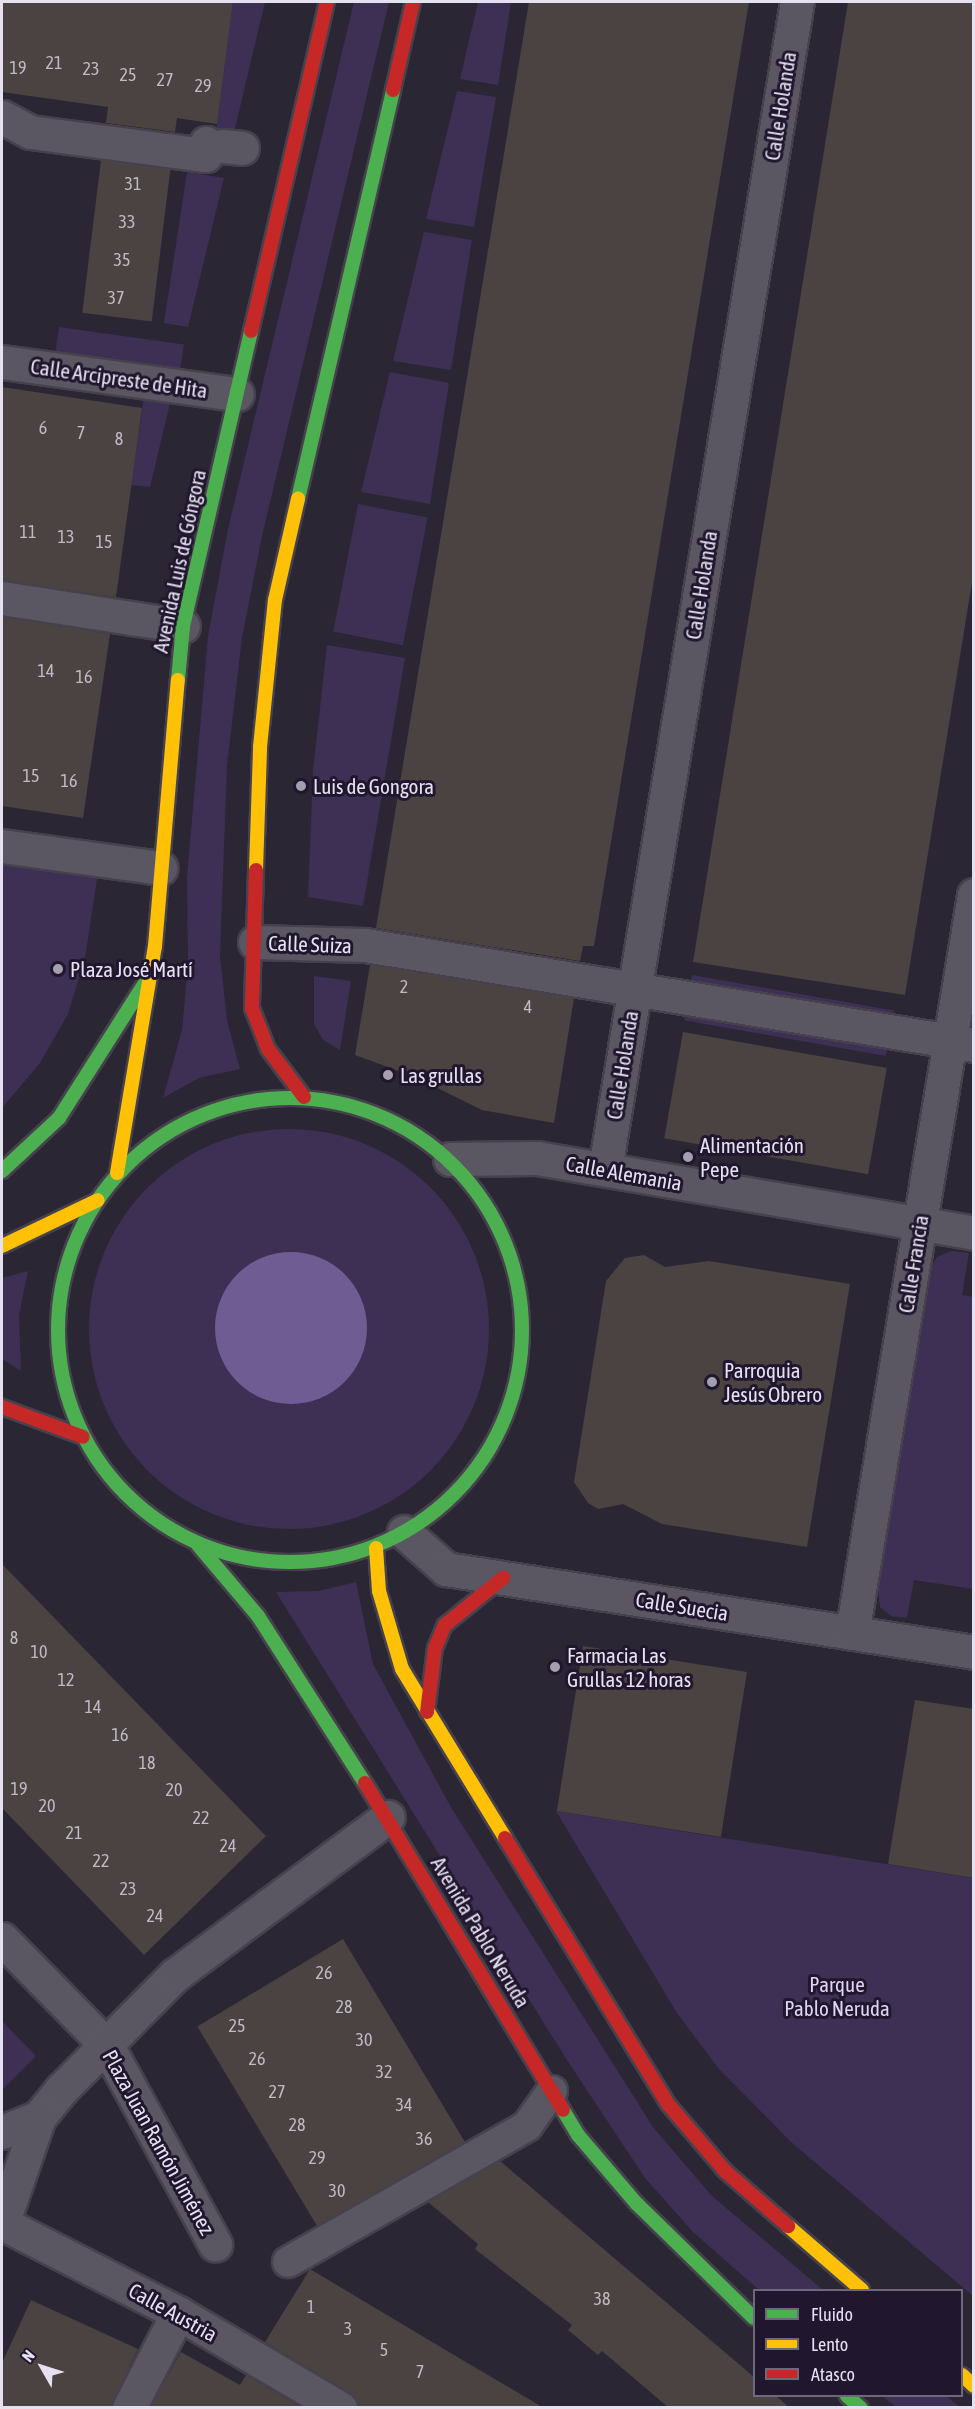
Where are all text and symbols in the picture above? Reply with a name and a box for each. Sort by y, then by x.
street label: Calle Holanda [759,50,801,162]
house number: 21 [46,52,62,74]
house number: 19 [10,57,26,79]
house number: 23 [83,58,99,80]
house number: 25 [120,64,136,86]
house number: 27 [157,69,173,91]
house number: 29 [195,75,211,97]
house number: 31 [125,173,141,195]
house number: 33 [119,211,135,233]
house number: 35 [114,249,130,271]
house number: 37 [108,287,124,309]
street label: Calle Arcipreste de Hita [29,353,209,403]
house number: 6 [39,417,47,439]
house number: 7 [77,422,85,444]
house number: 8 [115,428,123,450]
street label: Avenida Luis de Góngora [147,467,211,655]
house number: 11 [20,521,36,543]
house number: 13 [58,526,74,548]
street label: Calle Holanda [680,529,722,641]
house number: 15 [96,531,112,553]
house number: 14 [38,660,54,682]
house number: 16 [76,666,92,688]
house number: 15 [23,765,39,787]
house number: 16 [61,770,77,792]
place label: Luis de Gongora [313,773,434,799]
marker: Luis de Gongora [294,779,308,793]
street label: Calle Suiza [268,930,352,958]
place label: Plaza José Martí [70,956,193,982]
marker: Plaza José Martí [51,962,65,976]
house number: 2 [400,976,408,998]
house number: 4 [524,996,532,1018]
street label: Calle Holanda [601,1009,643,1121]
place label: Las grullas [400,1062,482,1088]
marker: Las grullas [381,1068,395,1082]
place label: Alimentación Pepe [700,1132,804,1182]
street label: Calle Alemania [564,1150,684,1196]
marker: Alimentación Pepe [681,1150,695,1164]
street label: Calle Francia [893,1213,933,1315]
place label: Parroquia Jesús Obrero [724,1357,822,1407]
marker: Parroquia Jesús Obrero [705,1375,719,1389]
street label: Calle Suecia [634,1586,730,1626]
house number: 8 [10,1627,18,1649]
house number: 10 [31,1641,47,1663]
place label: Farmacia Las Grullas 12 horas [567,1642,691,1692]
marker: Farmacia Las Grullas 12 horas [548,1660,562,1674]
house number: 12 [58,1669,74,1691]
house number: 14 [85,1696,101,1718]
house number: 16 [112,1724,128,1746]
house number: 18 [139,1752,155,1774]
house number: 19 [11,1778,27,1800]
house number: 20 [166,1779,182,1801]
house number: 20 [39,1795,55,1817]
house number: 22 [193,1807,209,1829]
house number: 21 [66,1822,82,1844]
house number: 24 [220,1835,236,1857]
house number: 22 [93,1850,109,1872]
street label: Avenida Pablo Neruda [426,1852,536,2012]
house number: 23 [120,1878,136,1900]
house number: 24 [147,1905,163,1927]
house number: 26 [316,1962,332,1984]
park label: Parque Pablo Neruda [784,1971,890,2021]
house number: 28 [336,1996,352,2018]
house number: 25 [229,2015,245,2037]
house number: 30 [356,2029,372,2051]
street label: Plaza Juan Ramón Jiménez [98,2045,220,2239]
house number: 26 [249,2048,265,2070]
house number: 32 [376,2061,392,2083]
house number: 27 [269,2081,285,2103]
house number: 34 [396,2094,412,2116]
house number: 28 [289,2114,305,2136]
house number: 36 [416,2128,432,2150]
house number: 29 [309,2147,325,2169]
house number: 30 [329,2180,345,2202]
street label: Calle Austria [124,2277,222,2347]
house number: 38 [594,2288,610,2310]
legend [753,2289,963,2397]
house number: 1 [307,2296,315,2318]
text: Fluido [811,2304,853,2325]
house number: 3 [344,2318,352,2340]
text: Lento [811,2334,848,2355]
north arrow [12,2337,72,2397]
house number: 5 [380,2339,388,2361]
text: N [18,2346,38,2365]
house number: 7 [416,2361,424,2383]
text: Atasco [811,2364,855,2385]

